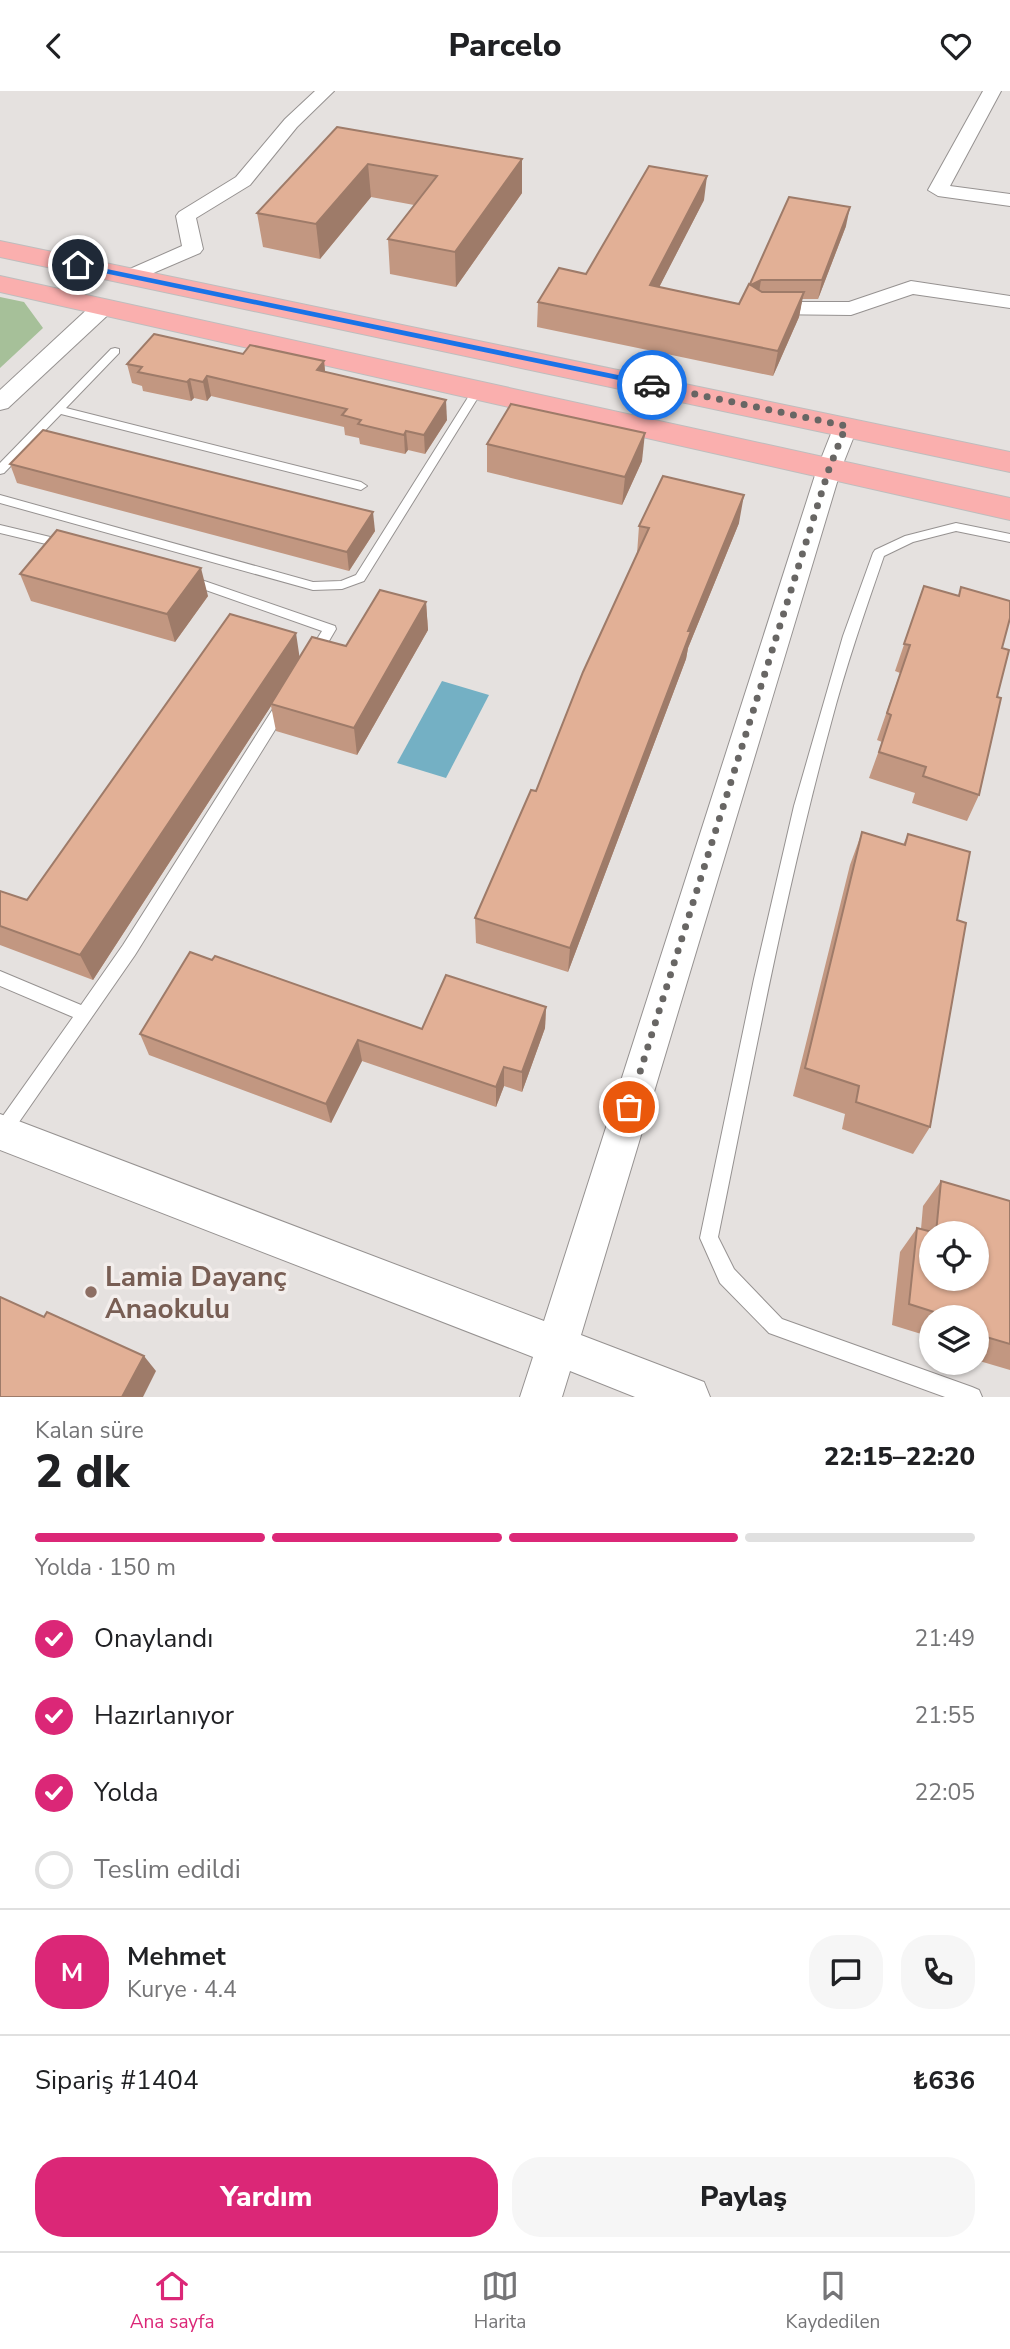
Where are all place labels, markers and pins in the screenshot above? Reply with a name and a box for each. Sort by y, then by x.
pin [48,235,108,295]
pin [599,1077,659,1137]
place label: Lamia Dayanç Anaokulu [105,1258,287,1328]
marker: Lamia Dayanç Anaokulu [83,1284,99,1300]

